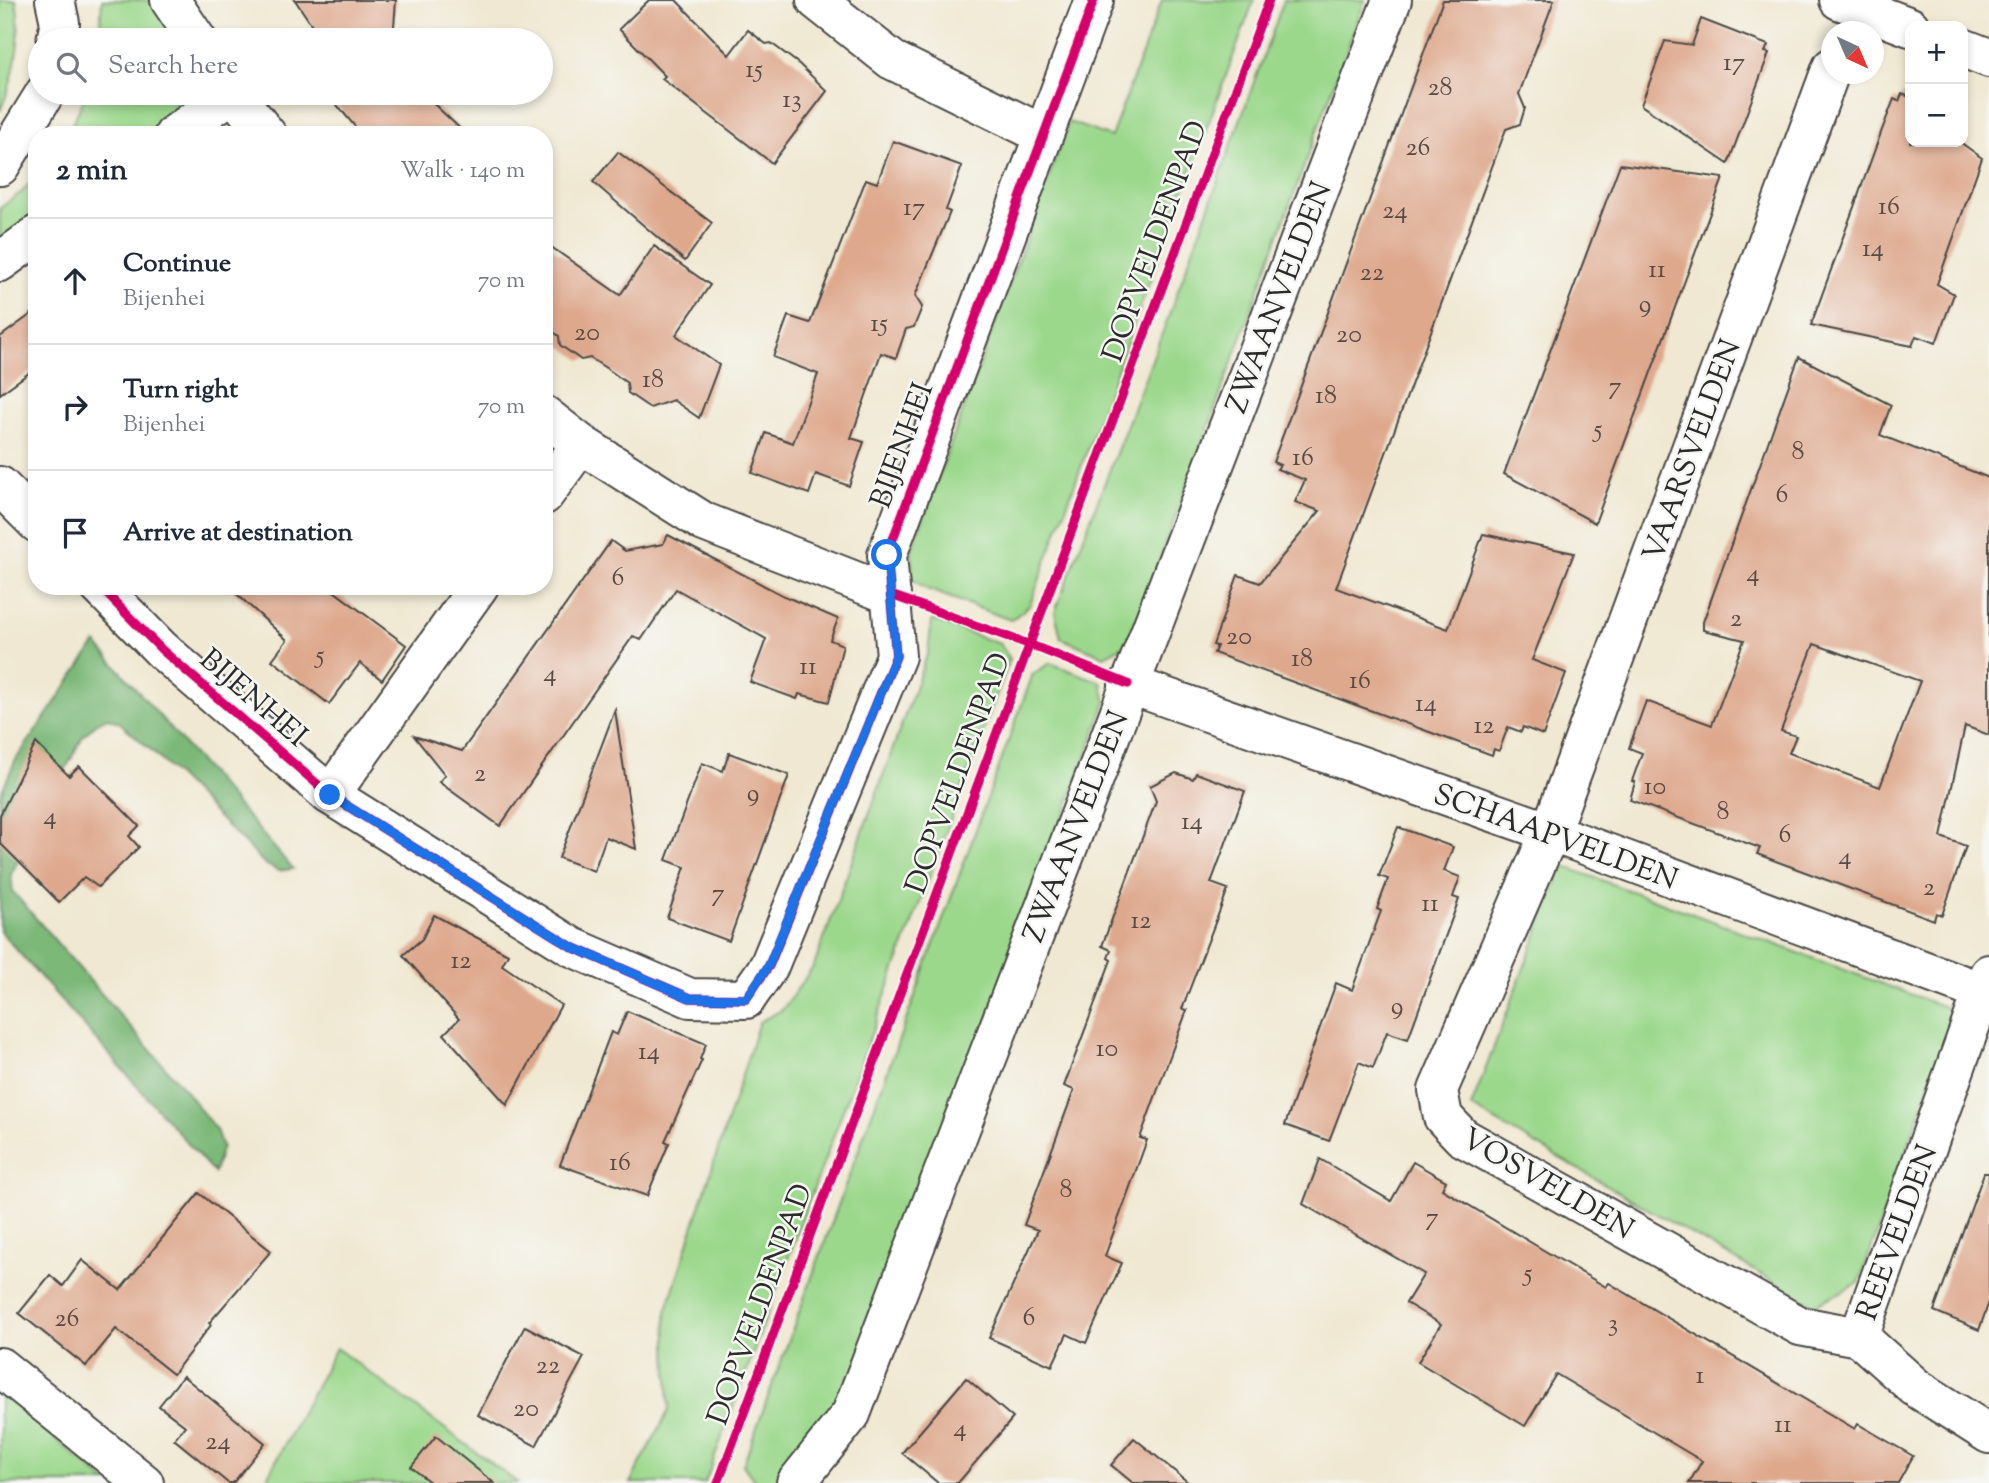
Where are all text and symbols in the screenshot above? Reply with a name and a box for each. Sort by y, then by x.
north arrow [1821,21,1884,84]
map controls [1905,21,1968,147]
button: + [1905,21,1968,84]
search box [28,28,553,105]
house number: 17 [1723,45,1745,82]
icon: search [52,48,90,86]
text: Search here [108,48,238,85]
house number: 15 [745,52,763,89]
house number: 28 [1427,70,1453,107]
house number: 13 [782,82,802,119]
button: − [1905,84,1968,147]
street label: DOPVELDENPAD [1093,115,1220,369]
house number: 26 [1405,130,1431,167]
text: 2 min [56,150,128,193]
text: Walk · 140 m [400,155,525,188]
street label: ZWAANVELDEN [1216,176,1344,420]
house number: 16 [1878,189,1900,226]
house number: 17 [903,190,925,227]
house number: 24 [1382,193,1408,230]
house number: 14 [1862,231,1884,268]
text: Continue [123,246,231,283]
house number: 11 [1648,252,1666,289]
house number: 22 [1360,255,1384,292]
icon: ahead [56,262,94,300]
text: 70 m [478,265,525,298]
text: Bijenhei [123,283,205,316]
house number: 9 [1639,287,1651,324]
house number: 15 [870,306,888,343]
house number: 20 [574,315,600,352]
house number: 20 [1336,317,1362,354]
street label: VAARSVELDEN [1633,334,1753,568]
house number: 18 [642,362,664,399]
house number: 7 [1608,369,1622,406]
text: Turn right [123,372,238,409]
street label: BIJENHEI [861,377,946,515]
house number: 18 [1315,378,1337,415]
icon: right [56,388,94,426]
text: 70 m [478,391,525,424]
text: Bijenhei [123,409,205,442]
house number: 5 [1592,412,1603,449]
house number: 8 [1791,434,1805,471]
house number: 16 [1292,440,1314,477]
house number: 6 [1776,477,1788,514]
icon: arrive [56,514,94,552]
text: Arrive at destination [123,515,353,552]
route start [871,539,902,570]
house number: 4 [1746,556,1760,593]
house number: 6 [612,560,624,597]
house number: 2 [1730,601,1742,638]
house number: 20 [1226,619,1252,656]
house number: 5 [314,638,325,675]
street label: BIJENHEI [189,640,316,758]
house number: 18 [1291,641,1313,678]
street label: DOPVELDENPAD [896,647,1023,901]
house number: 11 [799,649,817,686]
house number: 4 [543,656,557,693]
house number: 16 [1349,663,1371,700]
house number: 14 [1415,686,1437,723]
street label: ZWAANVELDEN [1013,705,1141,949]
house number: 12 [1473,708,1495,745]
house number: 2 [474,756,486,793]
house number: 10 [1644,769,1666,806]
street label: SCHAAPVELDEN [1427,774,1683,902]
house number: 9 [747,776,759,813]
route end [314,779,345,810]
house number: 8 [1716,794,1730,831]
house number: 4 [43,799,57,836]
house number: 14 [1181,804,1203,841]
house number: 6 [1779,817,1791,854]
house number: 4 [1838,839,1852,876]
house number: 2 [1923,870,1935,907]
house number: 7 [711,876,725,913]
house number: 11 [1421,886,1439,923]
house number: 12 [1130,903,1152,940]
house number: 12 [450,943,472,980]
house number: 9 [1391,989,1403,1026]
house number: 10 [1096,1031,1118,1068]
house number: 14 [638,1034,660,1071]
street label: VOSVELDEN [1453,1118,1641,1252]
street label: REEVELDEN [1847,1139,1950,1327]
house number: 16 [609,1145,631,1182]
house number: 8 [1059,1172,1073,1209]
street label: DOPVELDENPAD [698,1178,825,1432]
house number: 7 [1425,1200,1439,1237]
house number: 5 [1522,1256,1533,1293]
house number: 6 [1023,1300,1035,1337]
house number: 26 [54,1301,80,1338]
house number: 3 [1608,1306,1618,1343]
house number: 22 [536,1348,560,1385]
house number: 1 [1696,1358,1705,1395]
house number: 20 [513,1391,539,1428]
house number: 11 [1774,1407,1792,1444]
house number: 4 [953,1411,967,1448]
house number: 24 [205,1424,231,1461]

